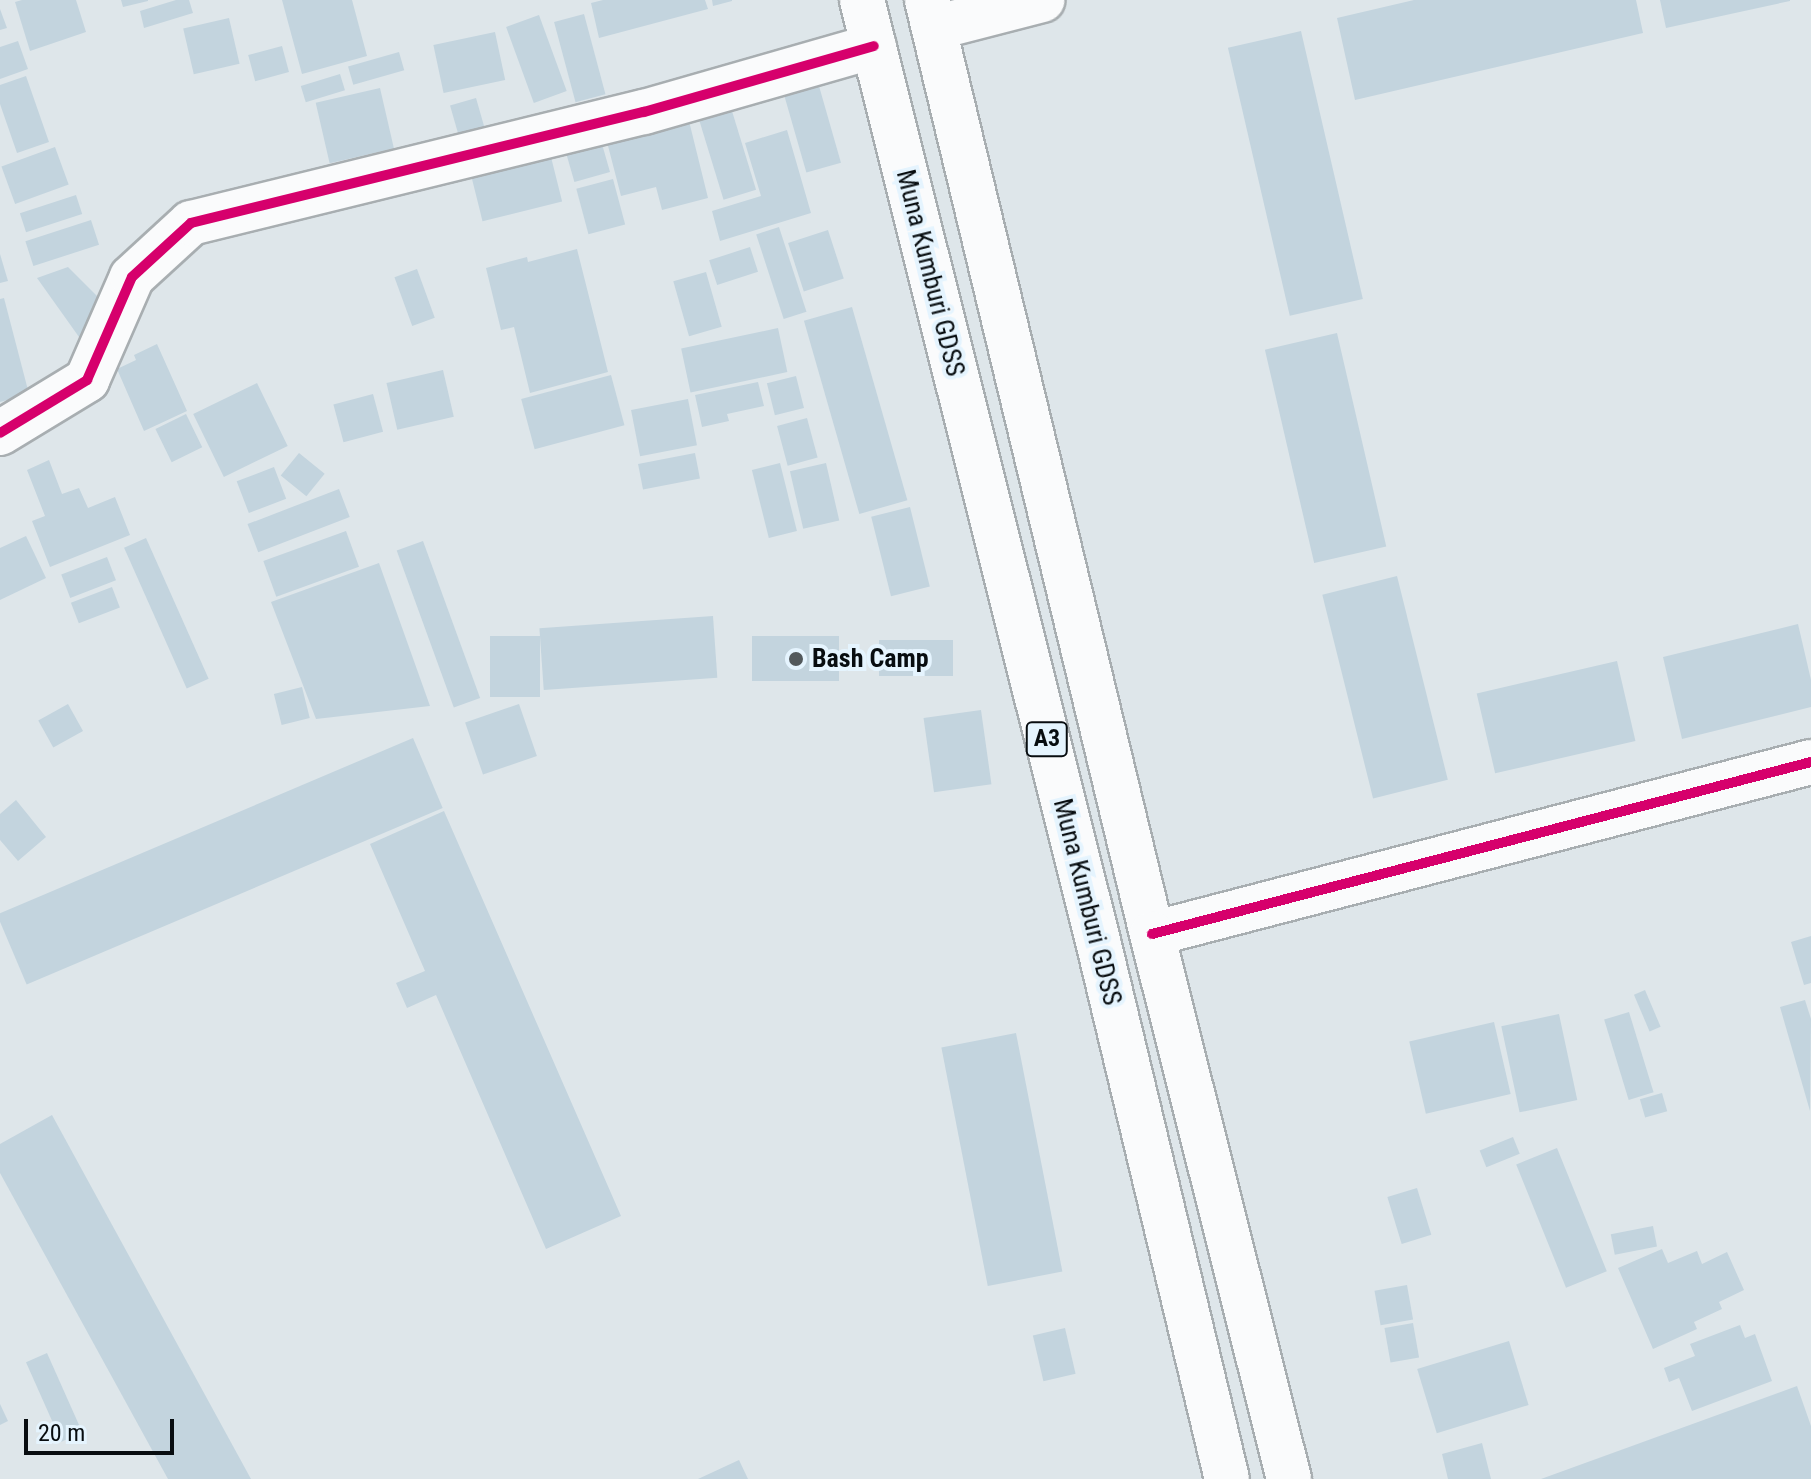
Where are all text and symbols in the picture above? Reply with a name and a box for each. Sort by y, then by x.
street label: Muna Kumburi GDSS [889,167,971,379]
place label: Bash Camp [812,643,929,675]
marker: Bash Camp [787,650,805,668]
road number: A3 [1025,719,1069,759]
street label: Muna Kumburi GDSS [1046,796,1128,1008]
scale bar [28,1403,178,1453]
text: 20 m [38,1419,85,1447]

